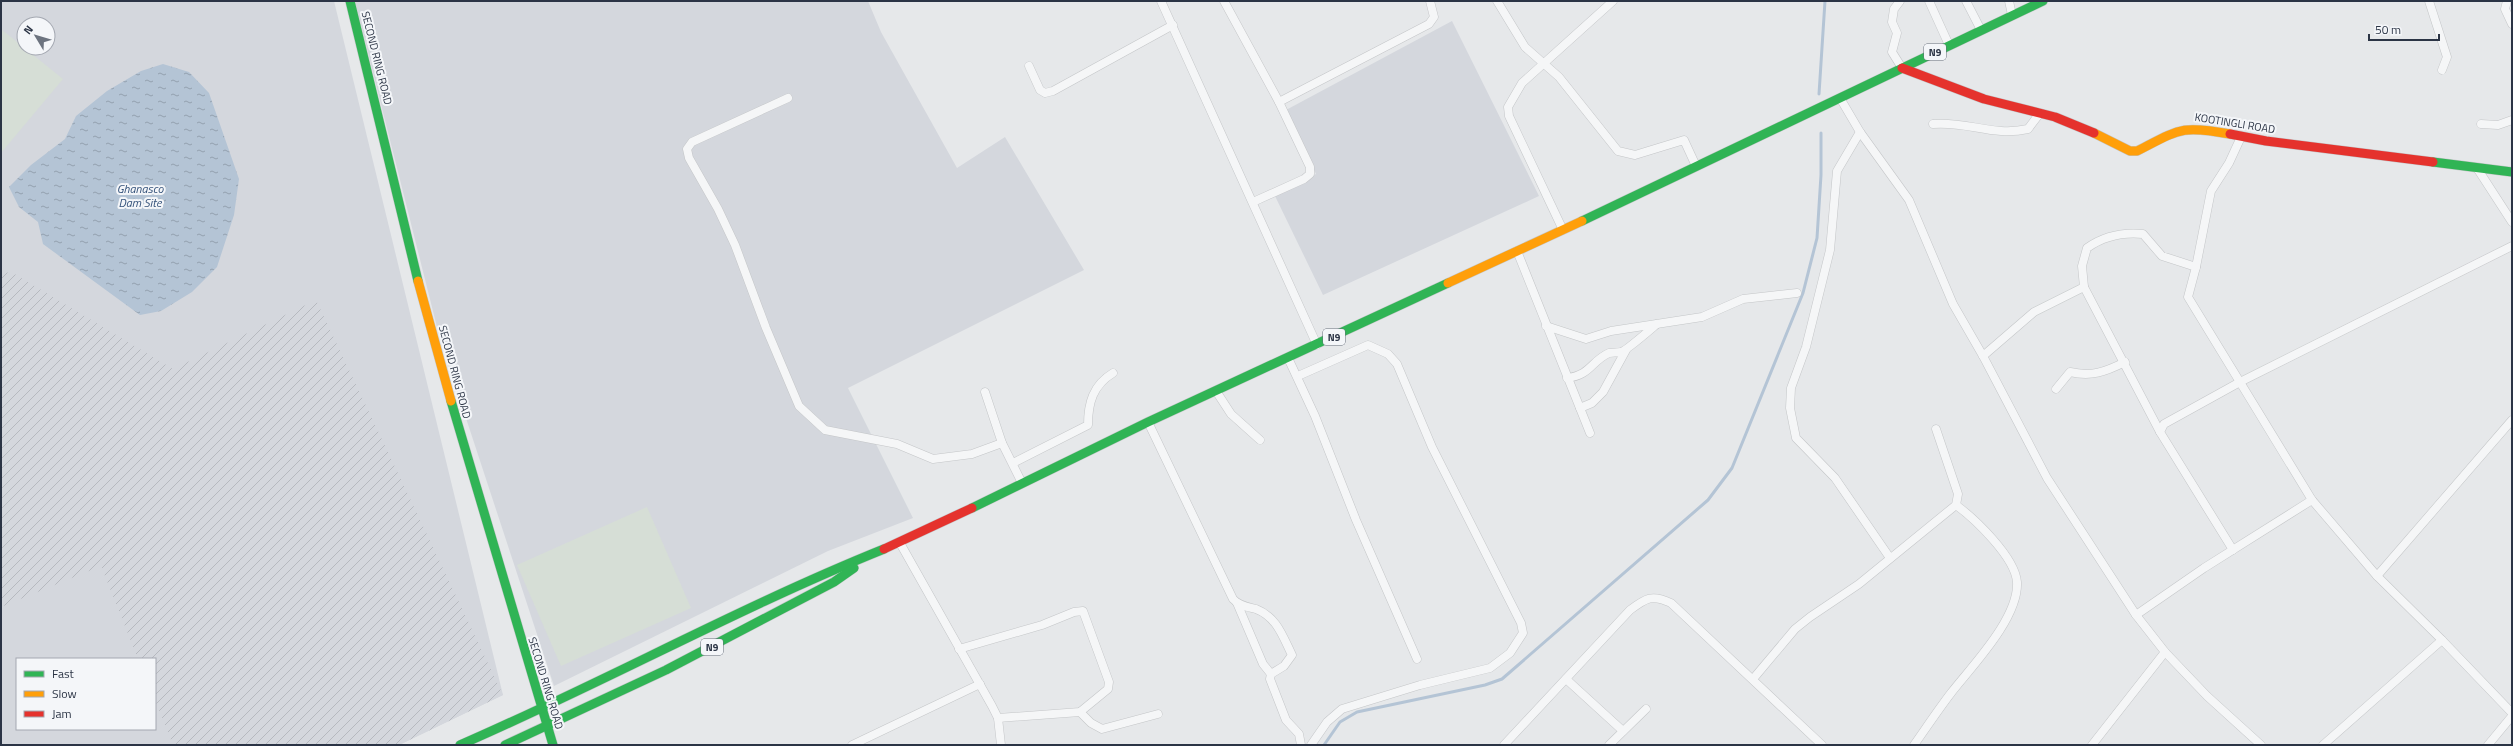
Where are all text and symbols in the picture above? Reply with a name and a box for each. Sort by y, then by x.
street label: SECOND RING ROAD [358,10,396,106]
north arrow [16,16,56,56]
scale bar [2369,16,2439,42]
text: 50 m [2375,20,2401,39]
text: N [19,22,37,38]
road number: N9 [1924,44,1946,60]
street label: KOOTINGLI ROAD [2194,109,2276,137]
water label: Ghanasco Dam Site [117,179,164,212]
street label: SECOND RING ROAD [435,324,475,420]
road number: N9 [1323,329,1345,345]
street label: SECOND RING ROAD [524,635,568,731]
road number: N9 [701,639,723,655]
legend [16,658,156,730]
text: Fast [52,664,75,683]
text: Slow [52,684,77,703]
text: Jam [52,704,72,723]

